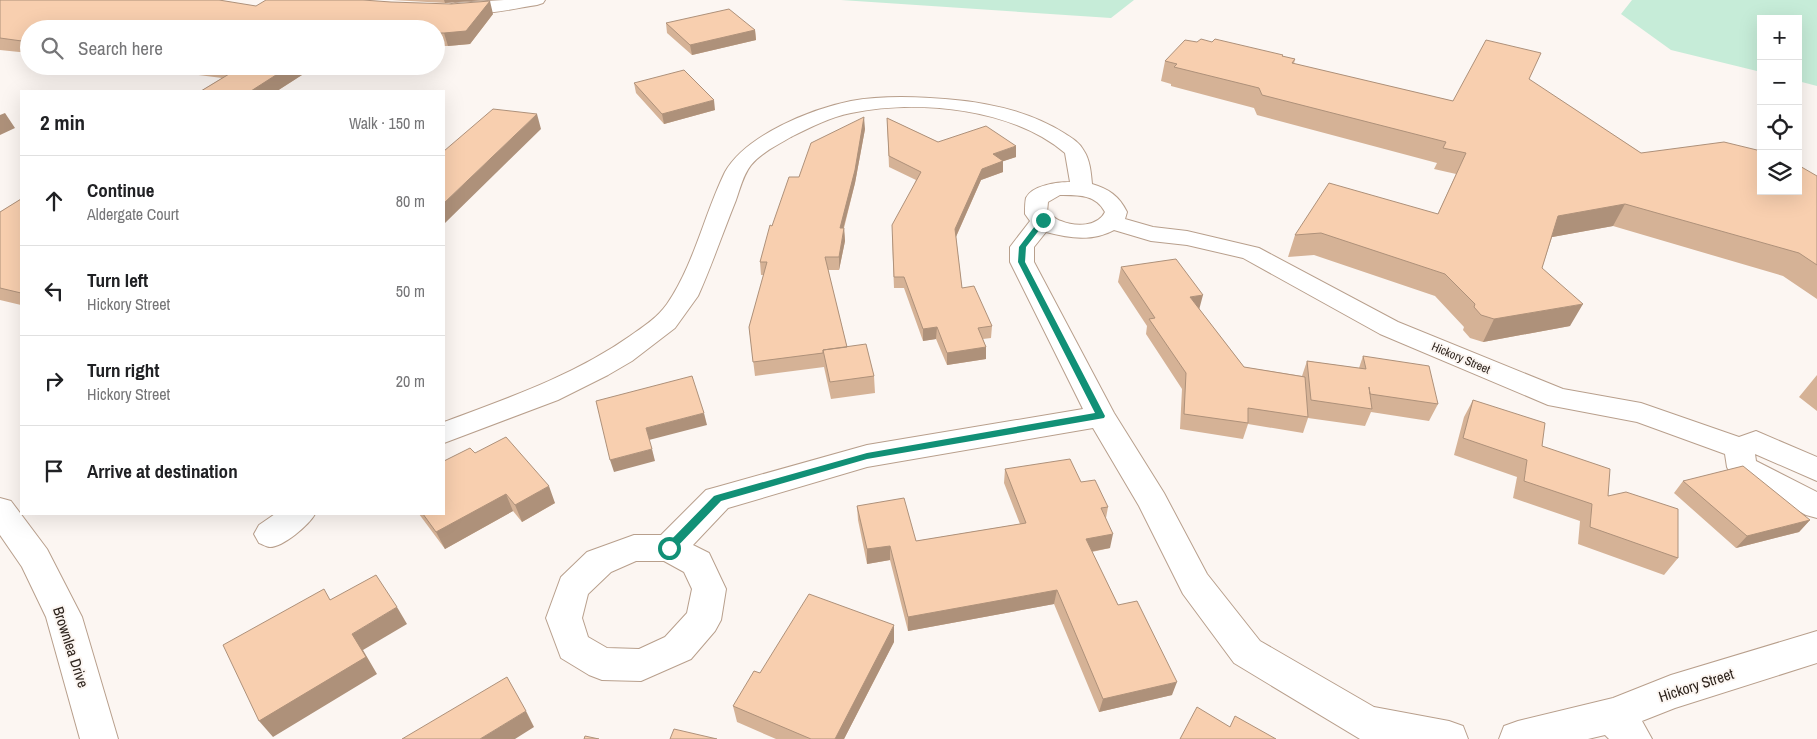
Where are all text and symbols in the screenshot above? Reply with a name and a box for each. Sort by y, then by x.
map controls [1757,15,1802,195]
button: + [1757,15,1802,60]
search box [20,20,445,75]
icon: search [38,34,66,62]
text: Search here [78,35,163,61]
button: − [1757,60,1802,105]
button: locate [1757,105,1802,150]
text: 2 min [40,108,85,137]
text: Walk · 150 m [349,112,425,134]
button: layers [1757,150,1802,195]
text: Continue [87,177,155,203]
icon: ahead [40,187,68,215]
text: 80 m [396,190,425,212]
text: Aldergate Court [87,203,179,225]
route end [1032,209,1055,232]
text: Turn left [87,267,148,293]
icon: left [40,277,68,305]
text: 50 m [396,280,425,302]
text: Hickory Street [87,293,170,315]
street label: Hickory Street [1429,338,1493,378]
text: Turn right [87,357,159,383]
icon: right [40,367,68,395]
text: 20 m [396,370,425,392]
text: Hickory Street [87,383,170,405]
icon: arrive [40,457,68,485]
text: Arrive at destination [87,458,238,484]
route start [658,537,681,560]
street label: Brownlea Drive [48,604,94,690]
street label: Hickory Street [1656,663,1737,707]

